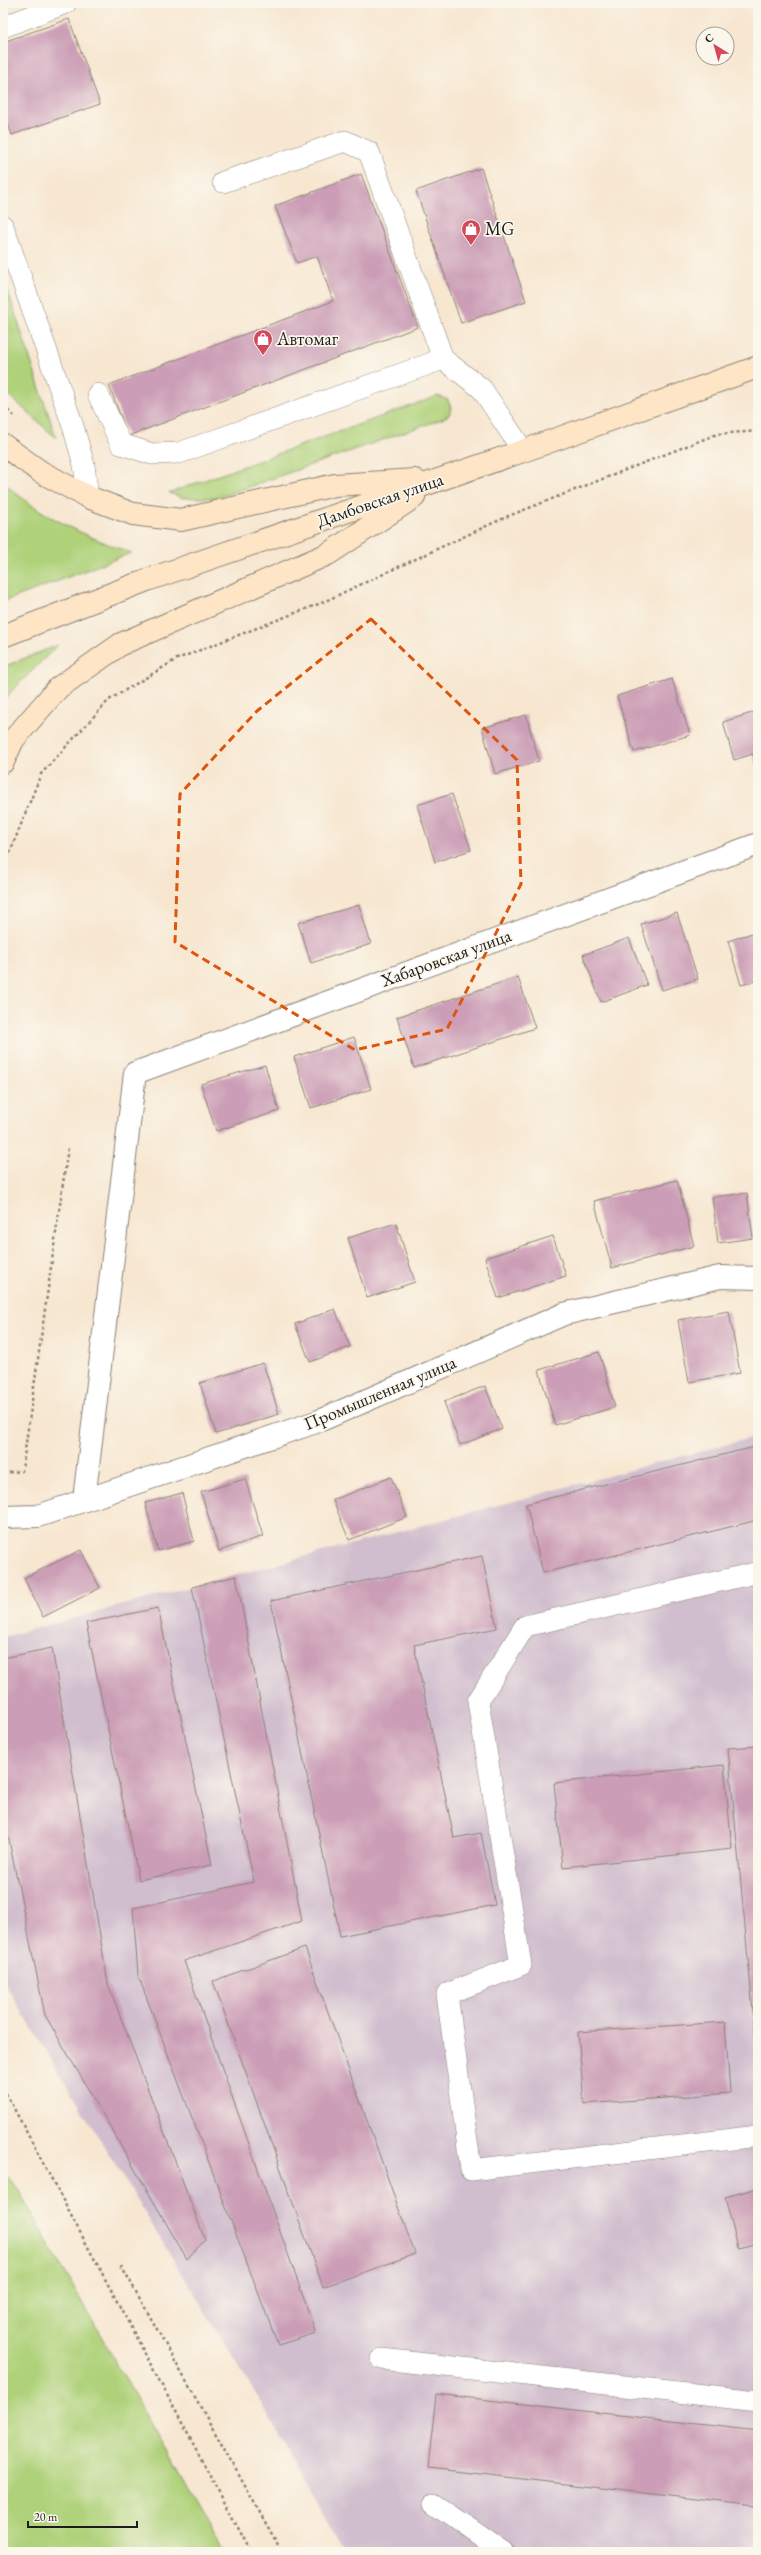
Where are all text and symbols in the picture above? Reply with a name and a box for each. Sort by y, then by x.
north arrow [695,26,735,66]
text: С [702,30,716,46]
place label: MG [485,217,514,240]
shop icon: MG [460,218,482,246]
place label: Автомаг [276,327,339,350]
shop icon: Автомаг [252,328,274,356]
street label: Дамбовская улица [313,467,447,532]
street label: Хабаровская улица [377,923,515,992]
street label: Промышленная улица [300,1350,460,1435]
scale bar [28,2503,137,2529]
text: 20 m [34,2509,58,2525]

